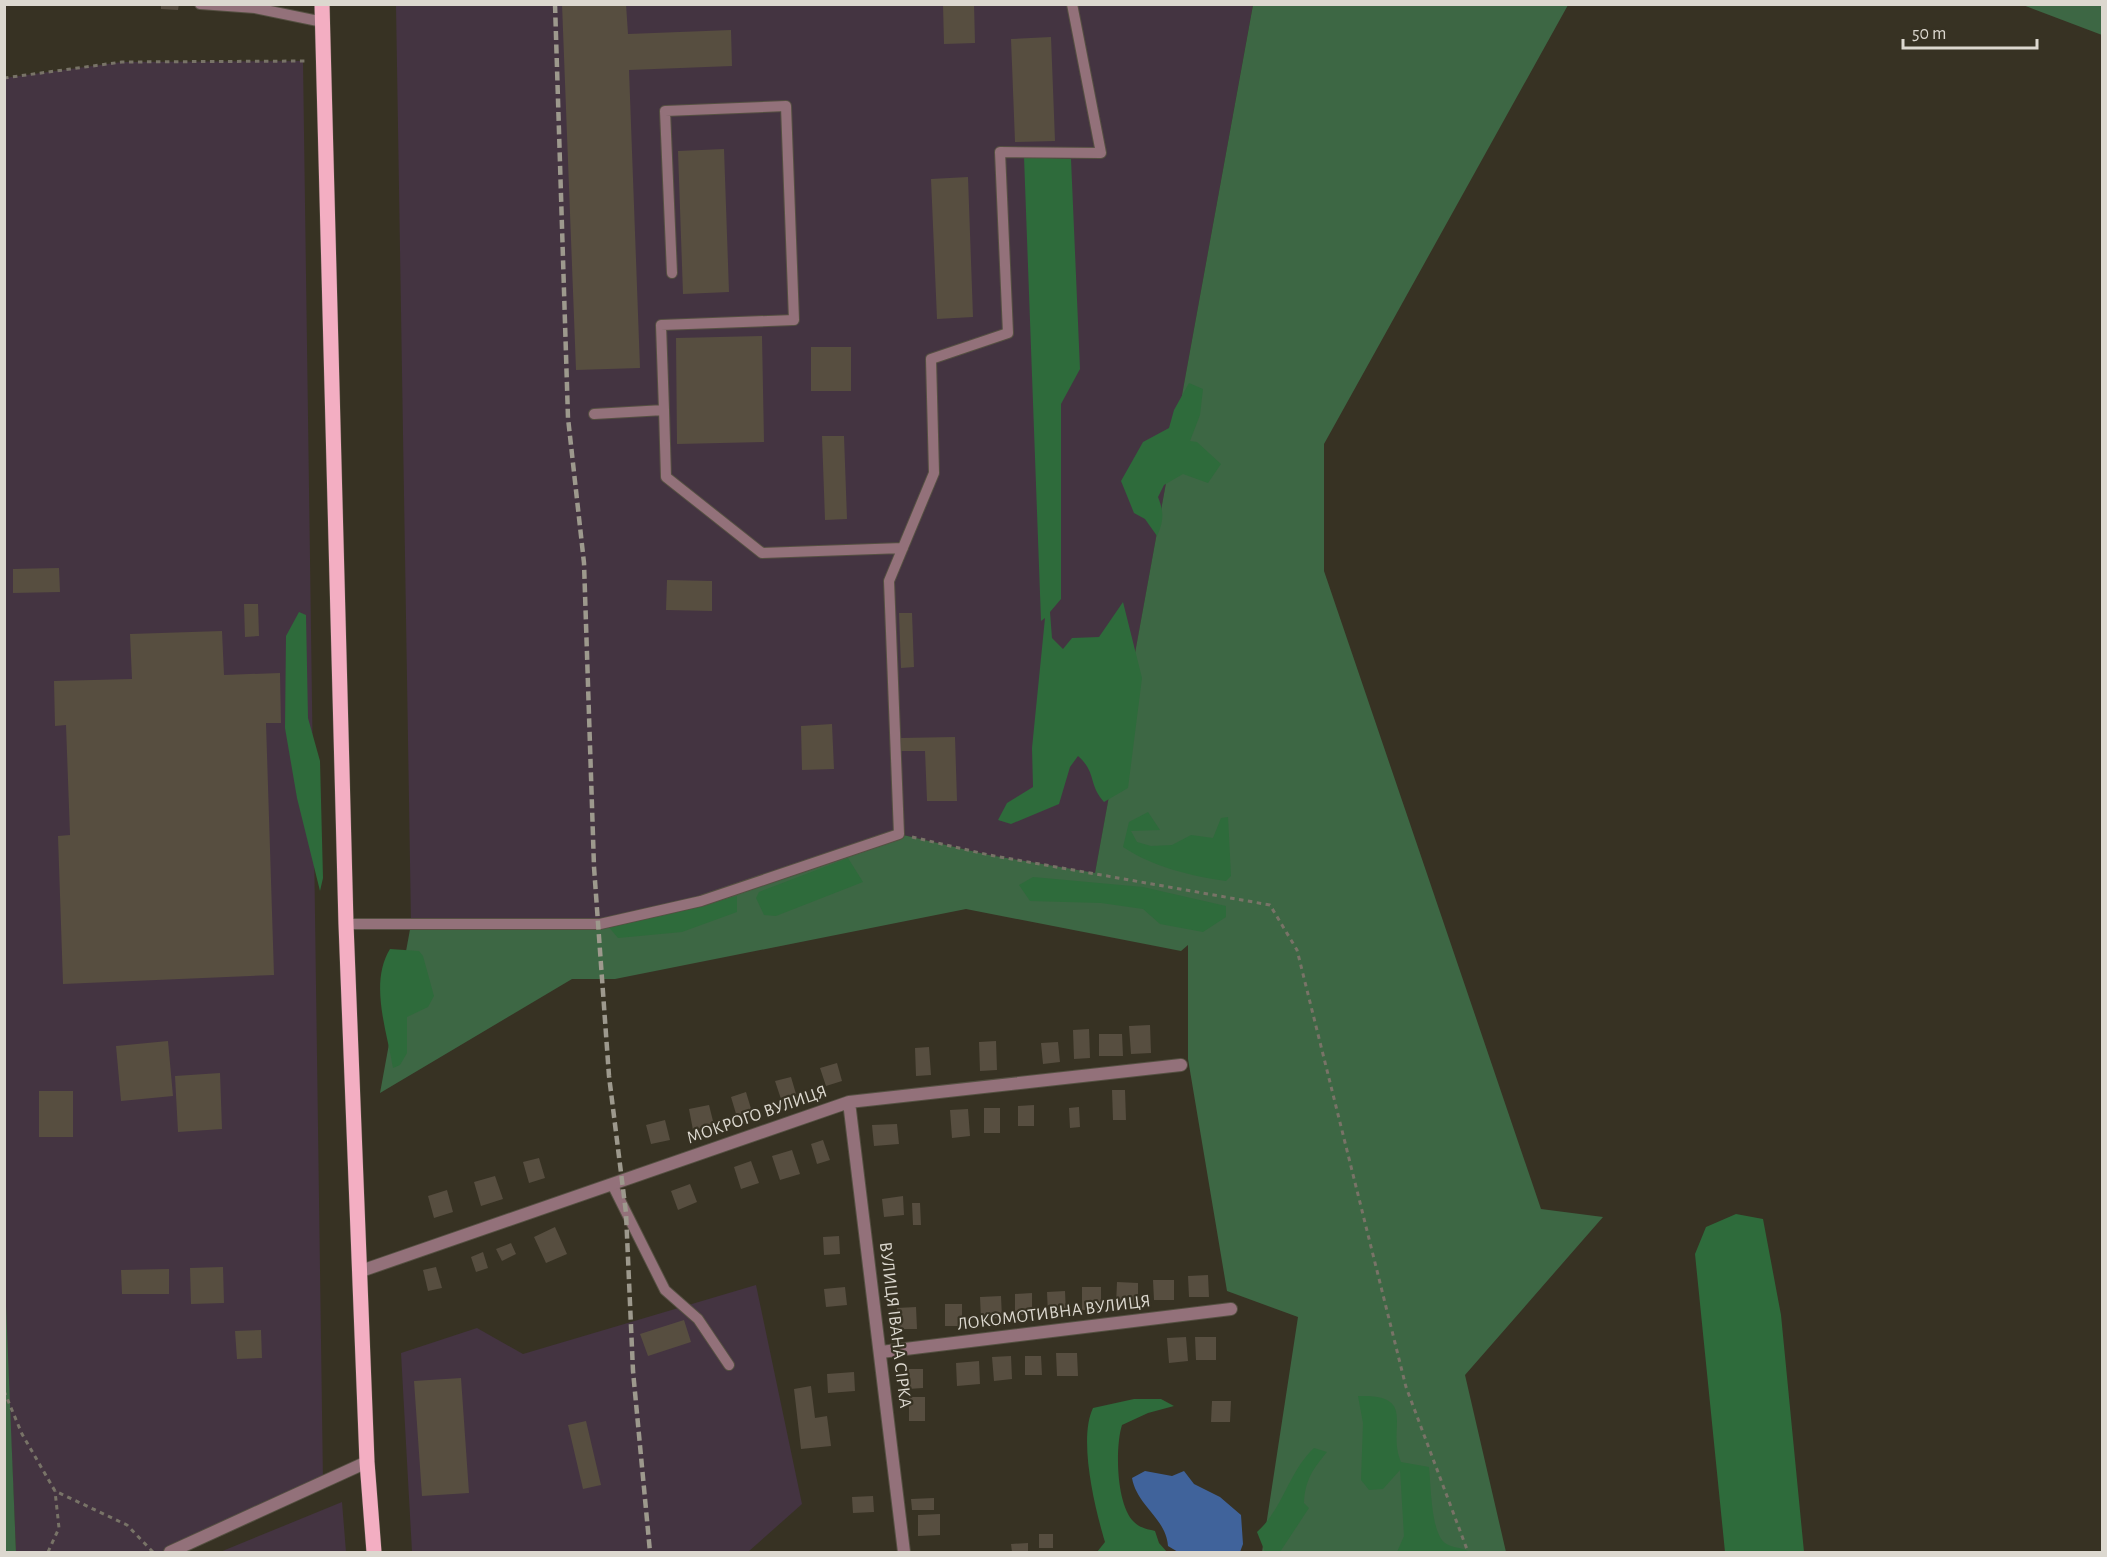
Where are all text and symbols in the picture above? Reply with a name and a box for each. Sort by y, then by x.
scale bar [1903,12,2036,50]
text: 50 m [1912,25,1946,43]
street label: МОКРОГО ВУЛИЦЯ [684,1083,830,1147]
street label: ВУЛИЦЯ ІВАНА СІРКА [876,1241,914,1410]
street label: ЛОКОМОТИВНА ВУЛИЦЯ [956,1292,1152,1334]

